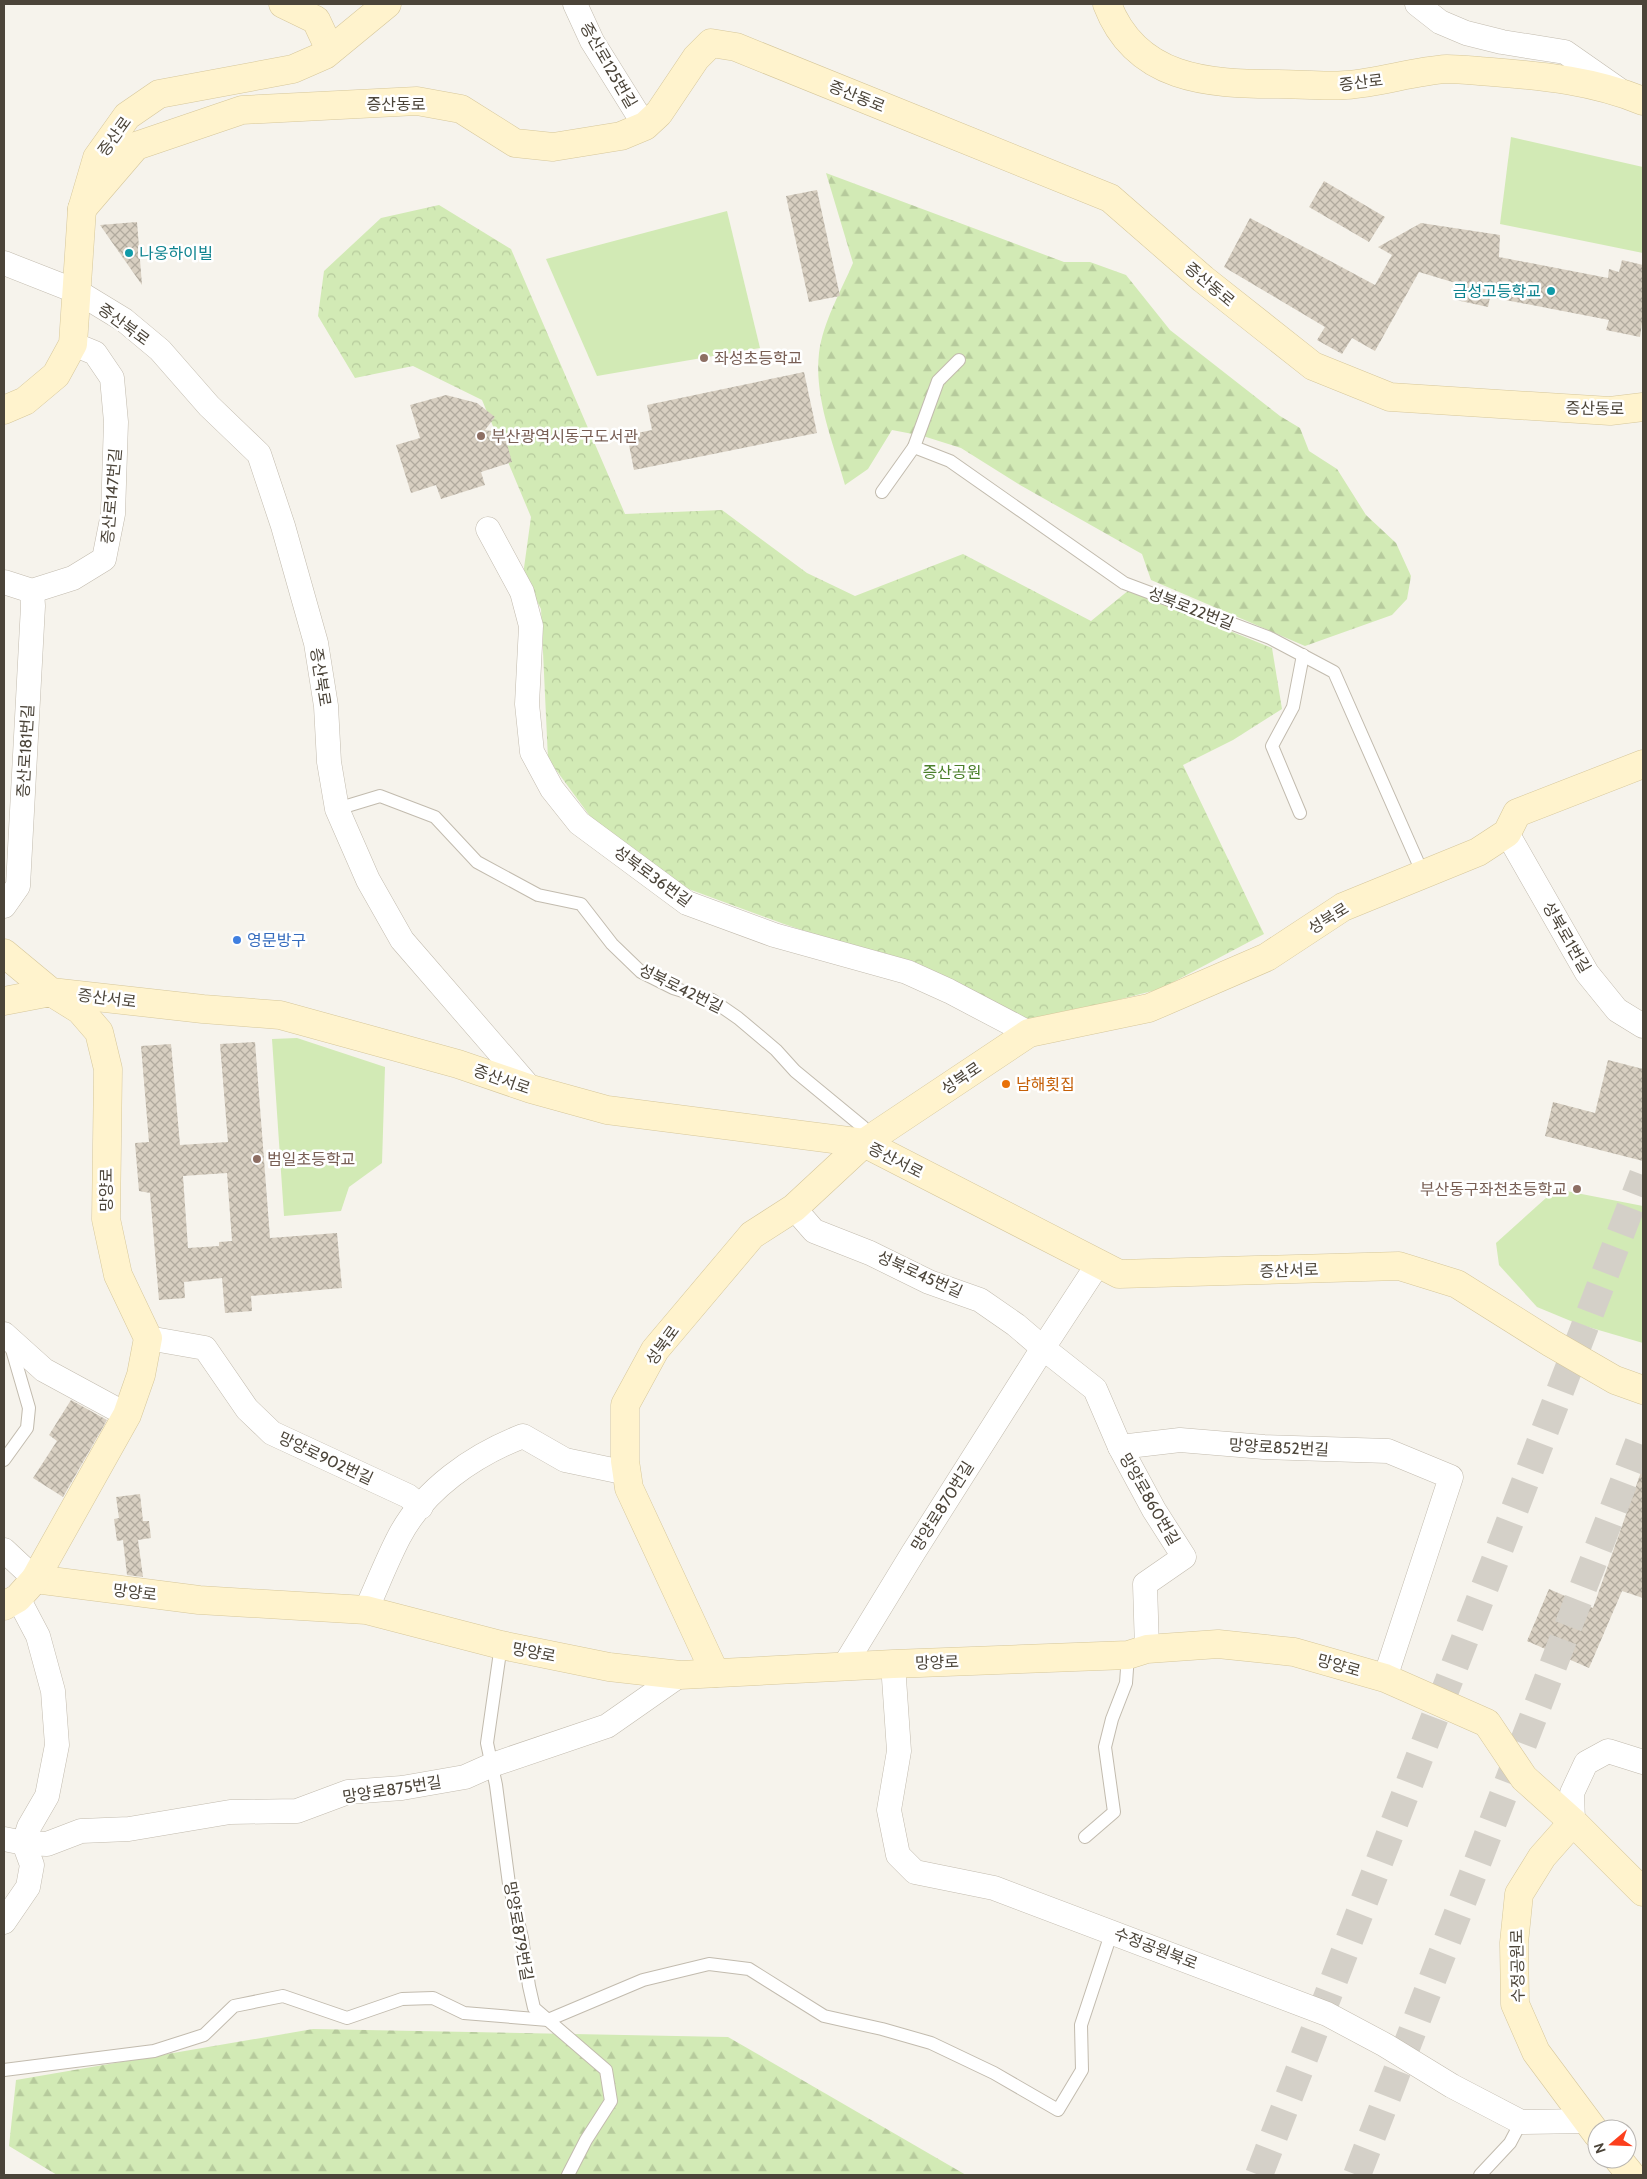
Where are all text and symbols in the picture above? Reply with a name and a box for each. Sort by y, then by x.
street label: 증산로125번길 [576,19,641,112]
street label: 증산로 [1338,70,1384,95]
street label: 증산동로 [826,77,888,116]
street label: 증산동로 [367,95,426,114]
street label: 증산로 [94,113,135,160]
place label: 나웅하이빌 [139,244,213,263]
marker: 나웅하이빌 [123,247,135,259]
street label: 증산동로 [1181,258,1239,311]
place label: 금성고등학교 [1453,282,1541,301]
marker: 금성고등학교 [1545,285,1557,297]
street label: 증산북로 [94,299,153,350]
place label: 좌성초등학교 [714,349,802,368]
marker: 좌성초등학교 [698,352,710,364]
street label: 증산동로 [1565,398,1625,419]
place label: 부산광역시동구도서관 [491,427,638,446]
marker: 부산광역시동구도서관 [475,430,487,442]
street label: 증산로147번길 [98,447,125,545]
street label: 성북로22번길 [1145,583,1236,634]
street label: 증산북로 [307,647,335,708]
street label: 증산로181번길 [14,704,37,798]
park label: 증산공원 [923,763,981,782]
street label: 성북로36번길 [610,842,695,911]
street label: 성북로1번길 [1539,898,1595,976]
street label: 성북로 [1305,899,1352,938]
place label: 영문방구 [247,931,306,950]
marker: 영문방구 [231,934,243,946]
street label: 성북로42번길 [636,960,726,1017]
street label: 증산서로 [77,985,138,1012]
street label: 성북로 [938,1058,985,1099]
street label: 증산서로 [471,1061,533,1098]
place label: 남해횟집 [1016,1075,1075,1094]
marker: 남해횟집 [1000,1078,1012,1090]
street label: 증산서로 [865,1139,927,1182]
place label: 범일초등학교 [267,1150,355,1169]
marker: 범일초등학교 [251,1153,263,1165]
street label: 망양로 [97,1168,116,1212]
place label: 부산동구좌천초등학교 [1420,1180,1567,1199]
marker: 부산동구좌천초등학교 [1571,1183,1583,1195]
street label: 성북로45번길 [874,1247,965,1302]
street label: 증산서로 [1259,1260,1319,1281]
street label: 성북로 [642,1322,683,1369]
street label: 망양로902번길 [275,1428,376,1489]
street label: 망양로852번길 [1228,1435,1330,1460]
street label: 망양로860번길 [1115,1450,1184,1549]
street label: 망양로870번길 [907,1458,978,1555]
street label: 망양로 [112,1580,158,1605]
street label: 망양로 [510,1639,558,1666]
street label: 망양로 [1315,1650,1363,1681]
street label: 망양로 [915,1652,960,1673]
street label: 망양로875번길 [341,1772,443,1807]
street label: 망양로879번길 [500,1880,537,1982]
street label: 수정공원북로 [1111,1924,1201,1973]
street label: 수정공원로 [1507,1929,1528,2003]
north arrow [1587,2119,1637,2169]
text: N [1590,2141,1610,2156]

